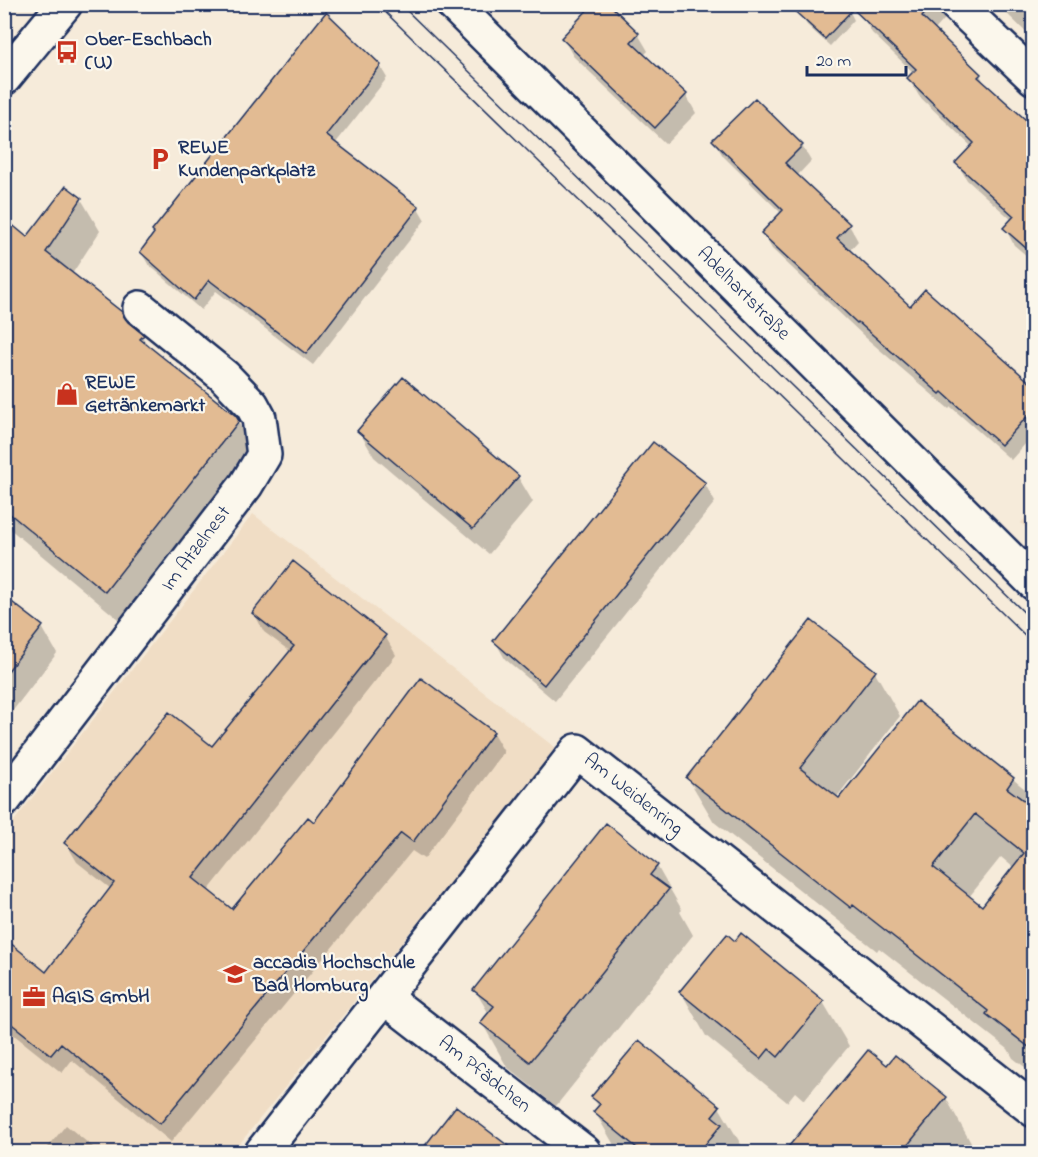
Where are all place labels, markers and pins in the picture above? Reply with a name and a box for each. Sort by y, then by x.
place label: Ober-Eschbach (U) [85,26,212,78]
bus stop icon: Ober-Eschbach (U) [54,39,80,65]
place label: REWE Kundenparkplatz [178,134,316,186]
parking icon: REWE Kundenparkplatz [147,146,173,172]
place label: REWE Getränkemarkt [85,369,205,421]
shop icon: REWE Getränkemarkt [54,381,80,407]
place label: accadis Hochschule Bad Homburg [252,949,416,1002]
school or university icon: accadis Hochschule Bad Homburg [222,961,248,987]
place label: AGIS GmbH [52,983,150,1012]
office icon: AGIS GmbH [21,984,47,1010]

